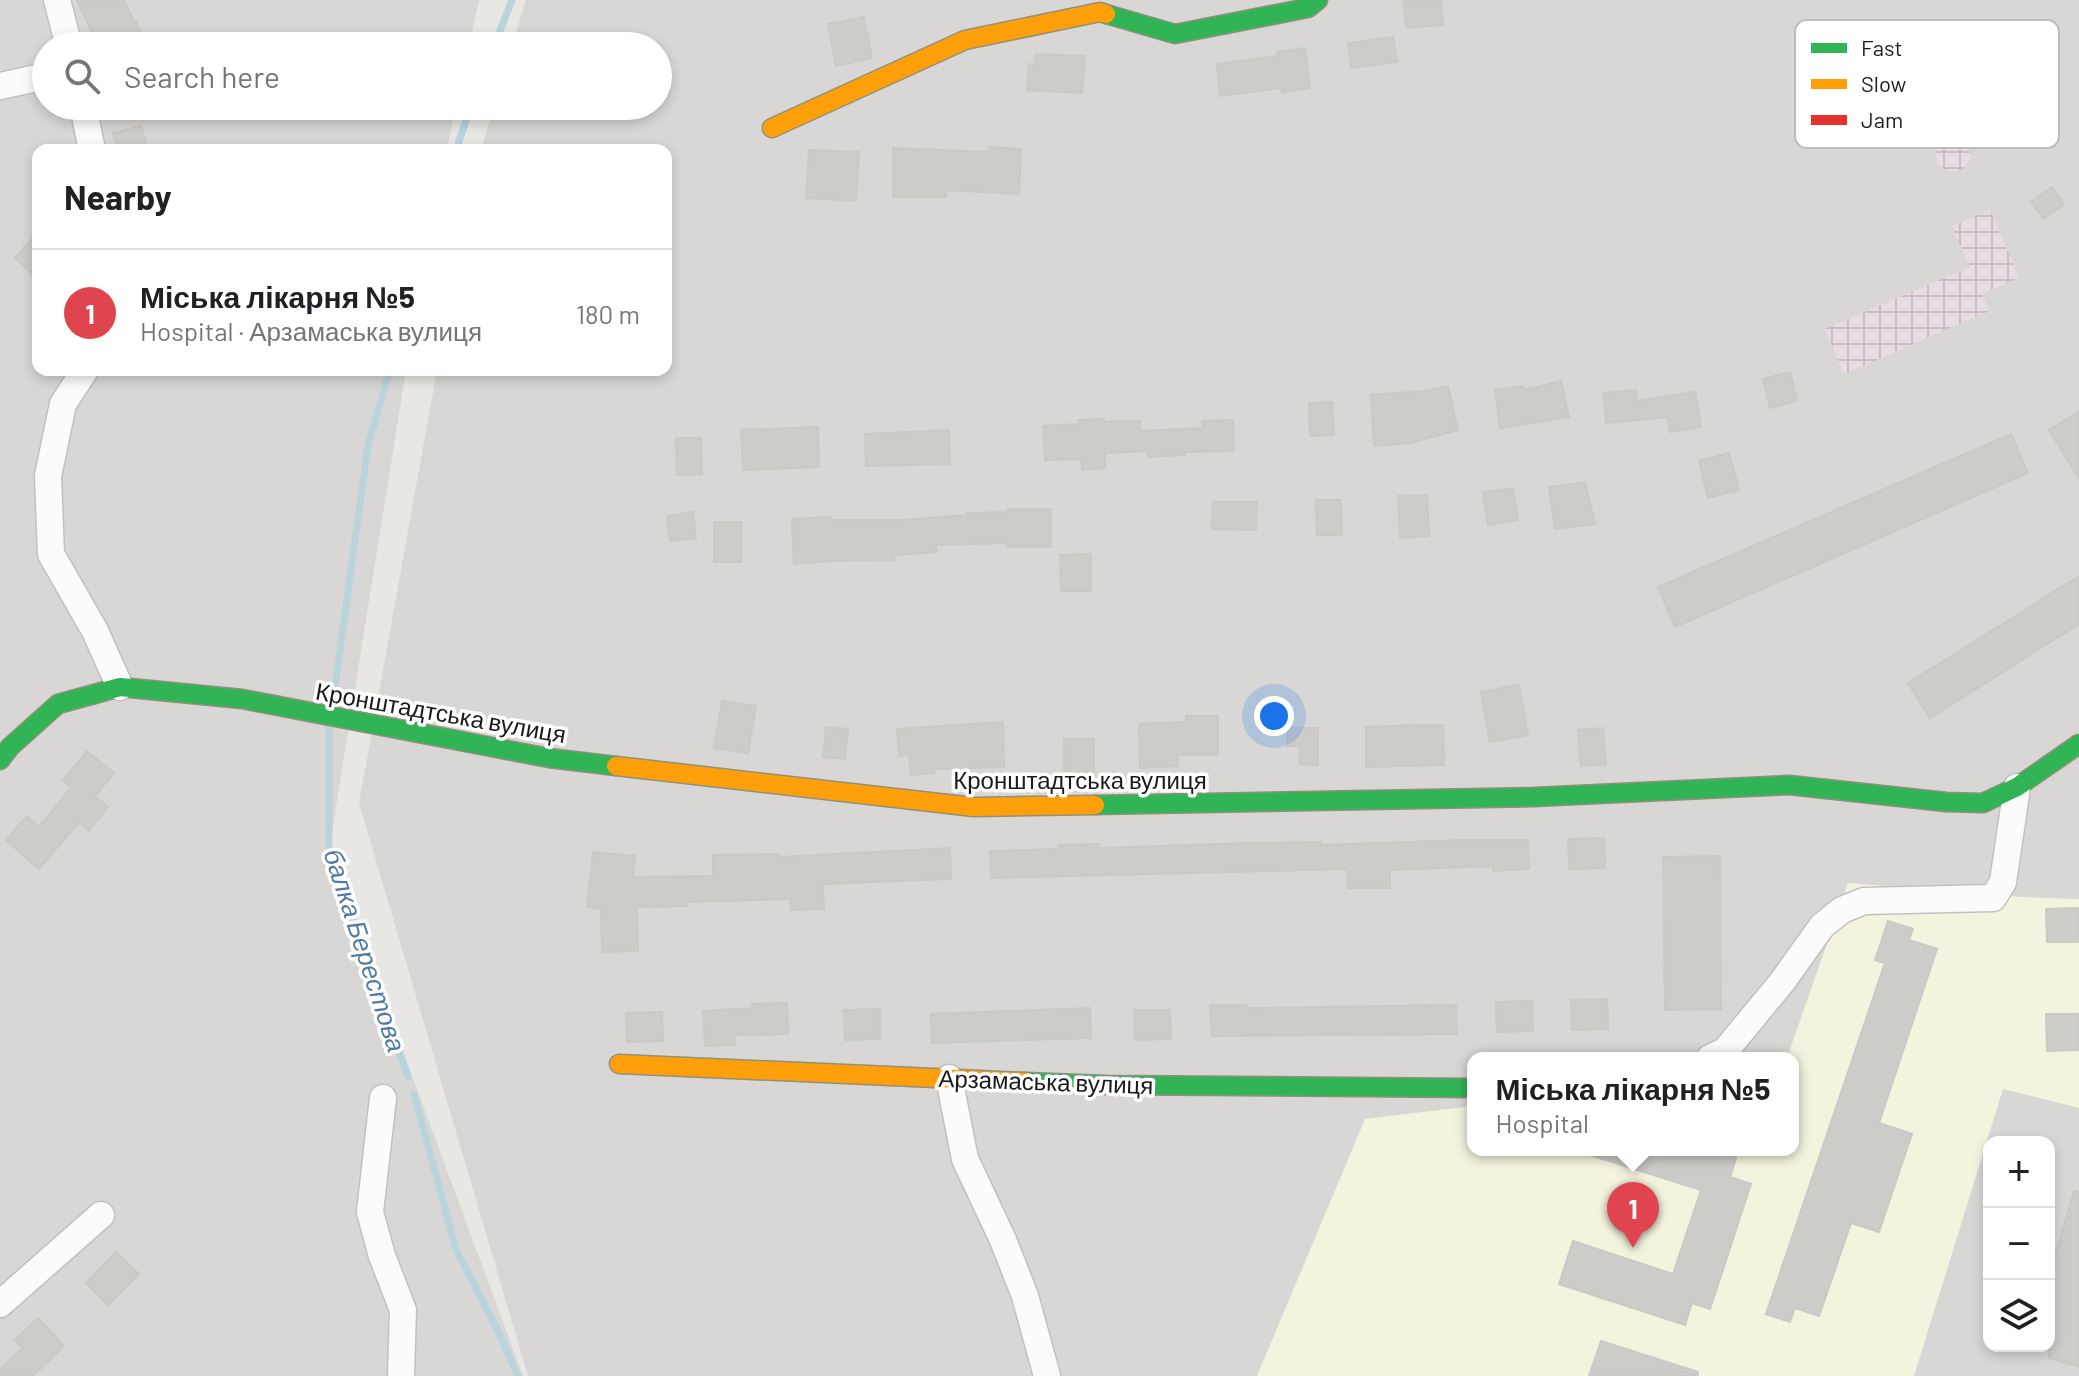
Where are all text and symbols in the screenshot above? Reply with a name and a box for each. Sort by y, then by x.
legend [1795,20,2059,148]
search box [32,32,672,120]
text: Fast [1861,34,1903,60]
icon: search [60,54,104,98]
text: Search here [124,58,280,94]
text: Slow [1861,70,1906,96]
text: Jam [1861,106,1903,132]
text: Nearby [64,176,172,217]
text: Міська лікарня №5 [140,278,415,314]
text: 1 [85,298,95,329]
text: 180 m [576,298,640,329]
text: Hospital · Арзамаська вулиця [140,315,482,346]
street label: Кронштадтська вулиця [314,676,568,748]
your location [1254,696,1294,736]
street label: Кронштадтська вулиця [953,765,1207,794]
water label: балка Берестова [319,845,413,1055]
popup [1467,1052,1799,1156]
street label: Арзамаська вулиця [938,1063,1154,1099]
text: Міська лікарня №5 [1496,1070,1770,1106]
text: Hospital [1496,1107,1589,1138]
map controls [1983,1136,2055,1352]
button: + [1983,1136,2055,1208]
pin: 1 [1607,1182,1659,1248]
button: − [1983,1208,2055,1280]
button: layers [1983,1280,2055,1352]

